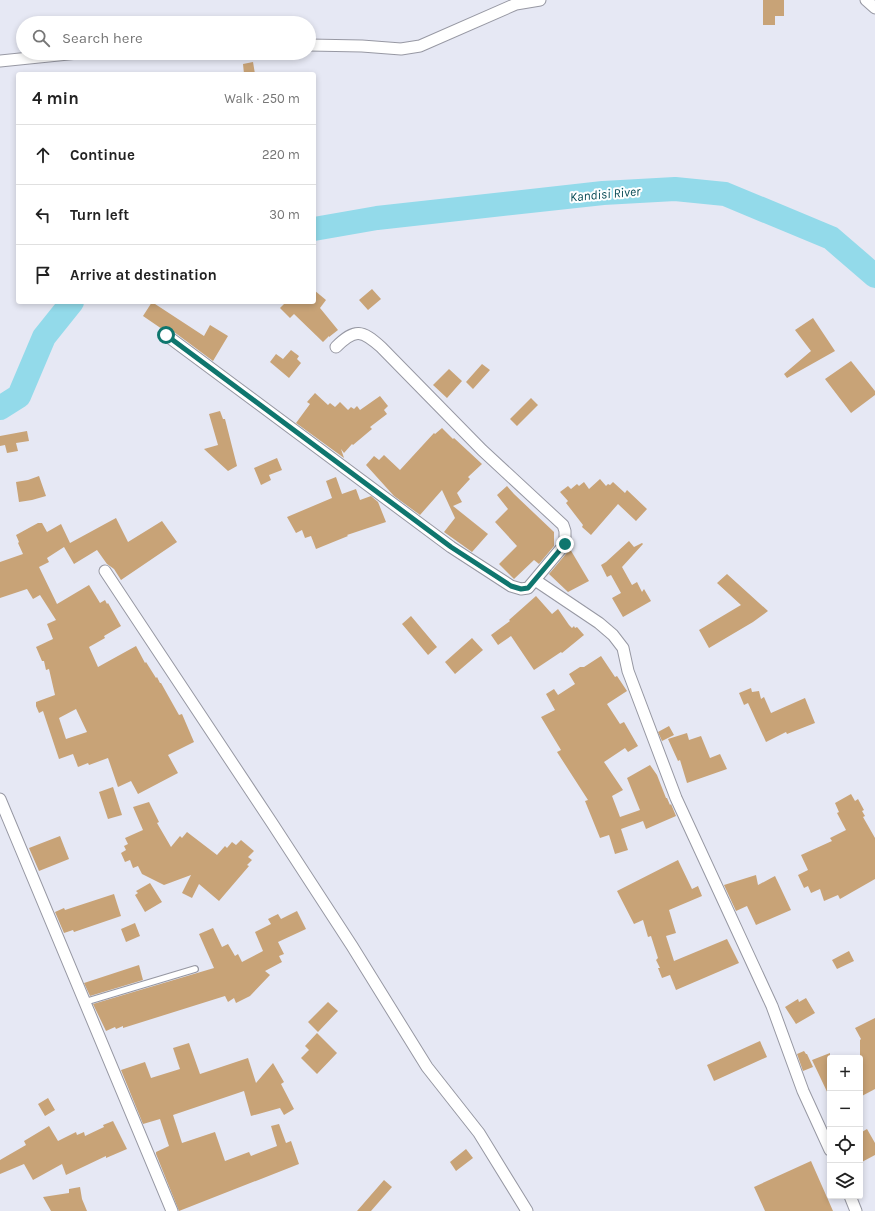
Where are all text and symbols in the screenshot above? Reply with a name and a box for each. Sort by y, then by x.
search box [16,16,316,60]
icon: search [30,27,52,49]
text: Search here [62,29,143,47]
text: 4 min [32,88,79,108]
text: Walk · 250 m [224,91,300,106]
icon: ahead [32,144,54,166]
text: Continue [70,146,135,164]
text: 220 m [262,147,300,162]
water label: Kandisi River [569,183,641,205]
icon: left [32,204,54,226]
text: Turn left [70,206,129,224]
text: 30 m [269,207,300,222]
icon: arrive [32,264,54,286]
text: Arrive at destination [70,266,217,284]
route start [157,326,175,344]
route end [556,535,574,553]
map controls [827,1055,863,1199]
button: + [827,1055,863,1091]
button: − [827,1091,863,1127]
button: locate [827,1127,863,1163]
button: layers [827,1163,863,1199]

